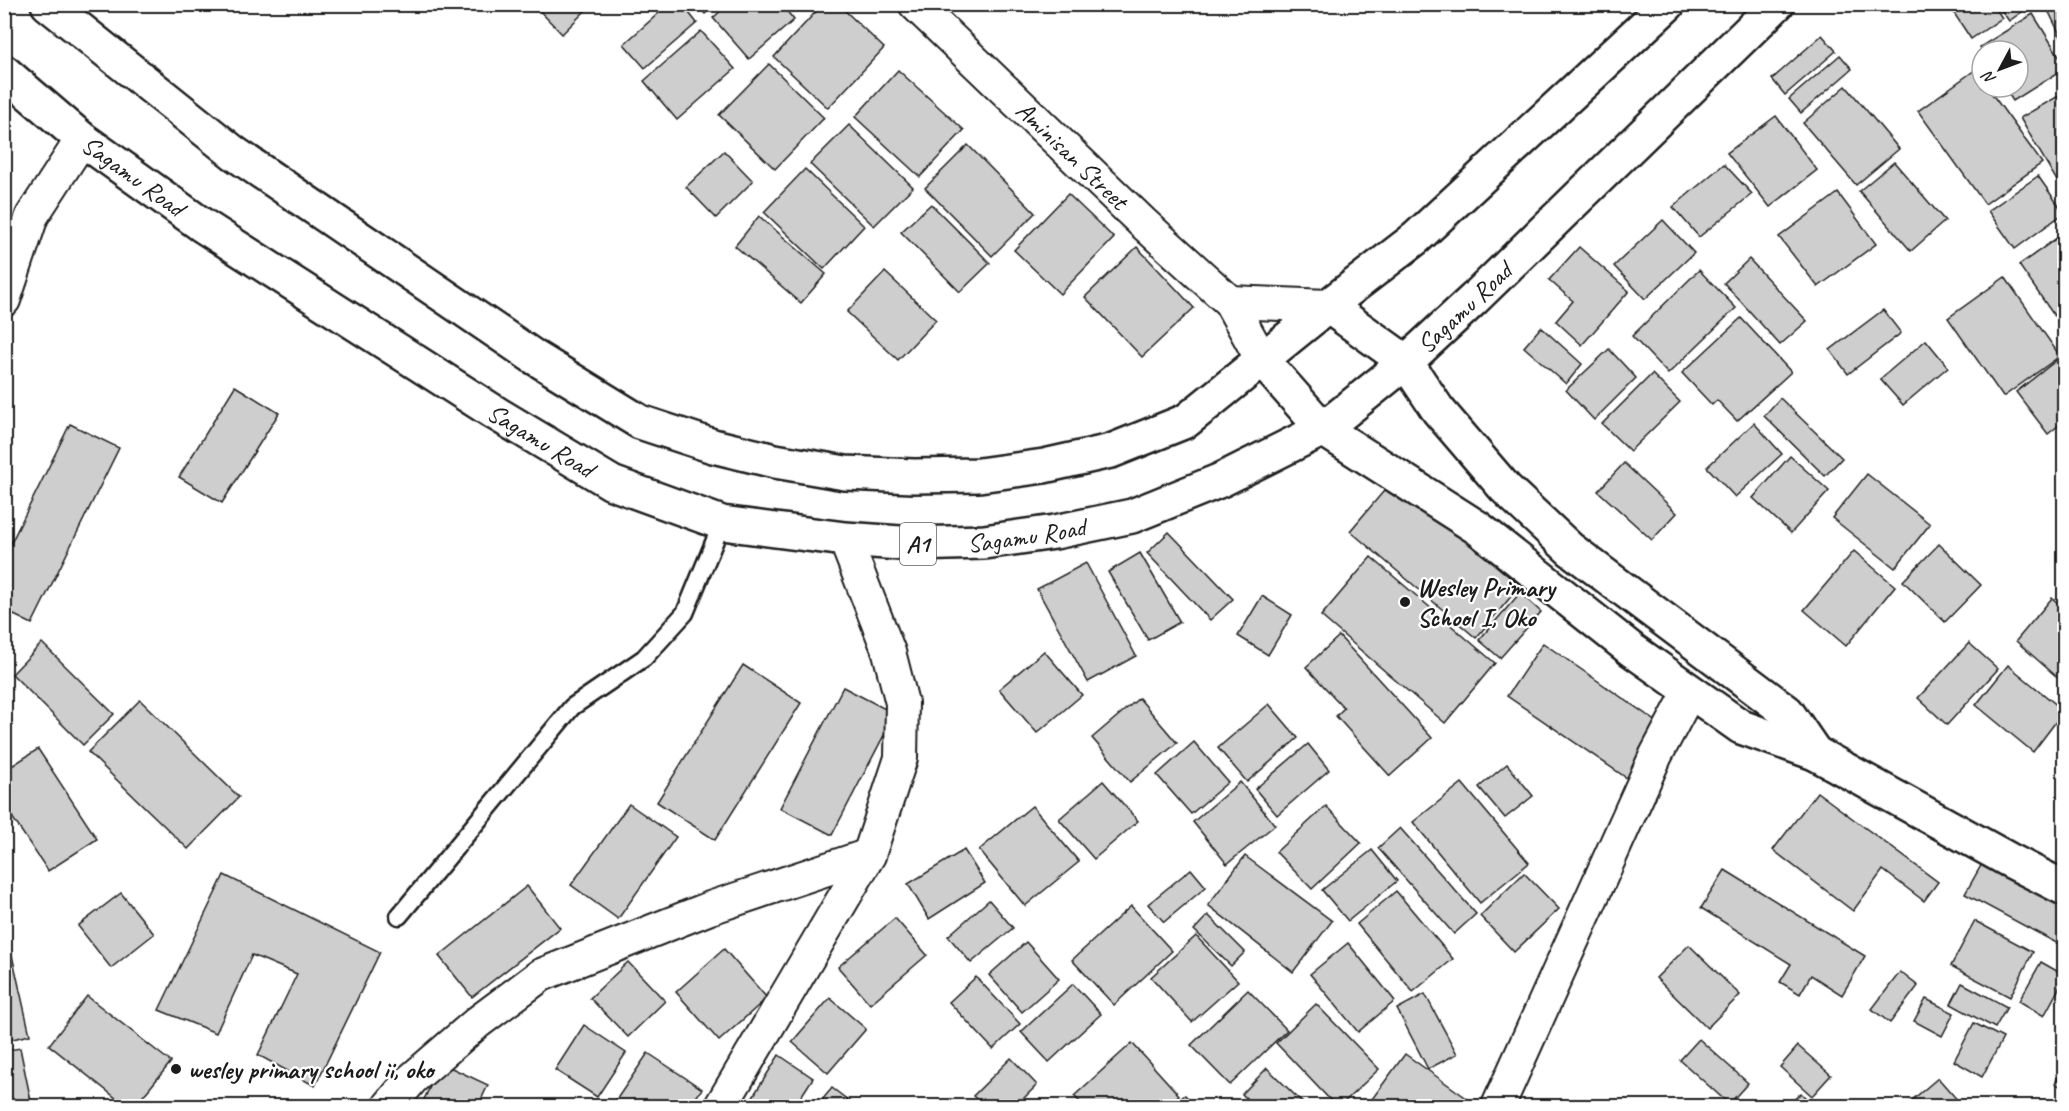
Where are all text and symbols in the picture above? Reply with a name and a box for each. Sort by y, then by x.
north arrow [1970,39,2030,99]
text: N [1977,66,2000,88]
street label: Aminisan Street [1009,94,1137,218]
street label: Sagamu Road [75,128,194,226]
street label: Sagamu Road [1410,252,1521,360]
street label: Sagamu Road [481,396,604,487]
street label: Sagamu Road [967,509,1092,559]
road number: A1 [900,523,936,565]
place label: Wesley Primary School I, Oko [1417,571,1558,634]
marker: Wesley Primary School I, Oko [1398,595,1412,609]
place label: wesley primary school ii, oko [188,1053,436,1086]
marker: wesley primary school ii, oko [169,1062,183,1076]

